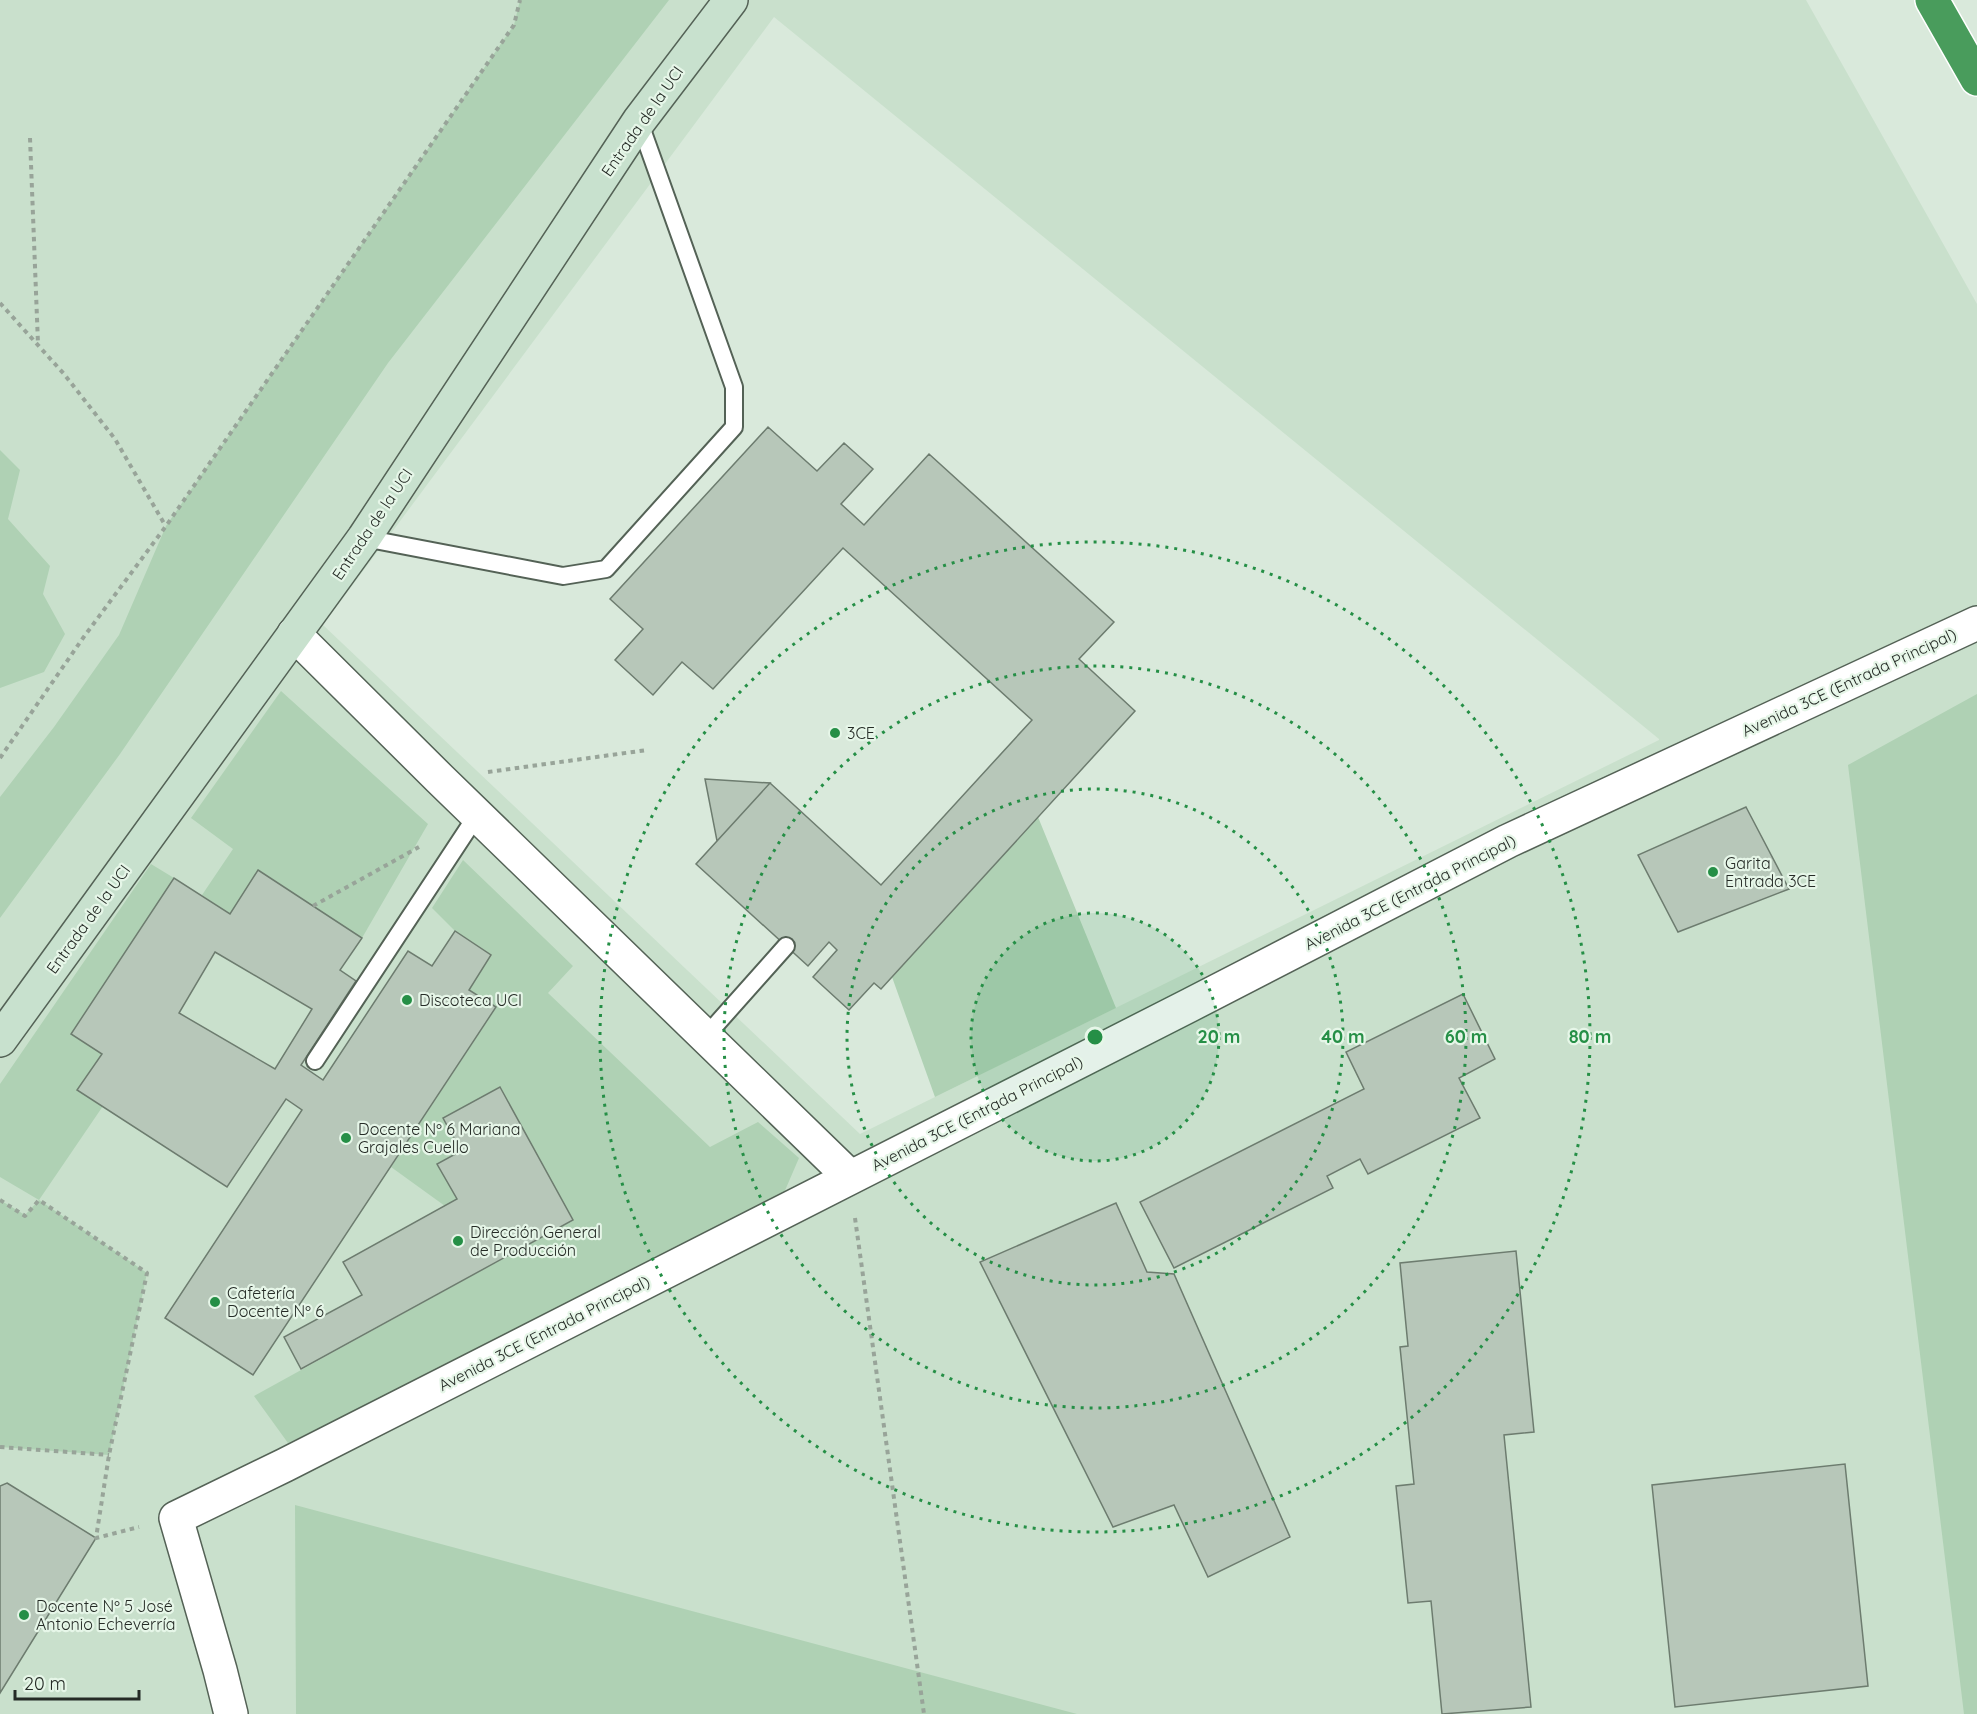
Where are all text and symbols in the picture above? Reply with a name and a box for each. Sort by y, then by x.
street label: Entrada de la UCI [597,62,687,180]
street label: Entrada de la UCI [327,465,417,583]
street label: Avenida 3CE (Entrada Principal) [1739,623,1959,741]
place label: 3CE [847,723,875,743]
marker: 3CE [828,726,842,740]
street label: Avenida 3CE (Entrada Principal) [1301,830,1519,954]
place label: Garita Entrada 3CE [1725,853,1816,891]
street label: Entrada de la UCI [42,861,134,977]
marker: Garita Entrada 3CE [1706,865,1720,879]
place label: Discoteca UCI [419,990,522,1010]
marker: Discoteca UCI [400,993,414,1007]
text: 20 m [1198,1025,1240,1048]
text: 40 m [1321,1025,1365,1048]
text: 60 m [1445,1025,1487,1048]
text: 80 m [1569,1025,1611,1048]
centre of rings [1085,1027,1105,1047]
street label: Avenida 3CE (Entrada Principal) [868,1051,1086,1175]
place label: Docente Nº 6 Mariana Grajales Cuello [358,1119,520,1157]
marker: Docente Nº 6 Mariana Grajales Cuello [339,1131,353,1145]
place label: Dirección General de Producción [470,1222,601,1260]
marker: Dirección General de Producción [451,1234,465,1248]
street label: Avenida 3CE (Entrada Principal) [435,1271,653,1395]
place label: Cafetería Docente Nº 6 [227,1283,324,1321]
marker: Cafetería Docente Nº 6 [208,1295,222,1309]
place label: Docente Nº 5 José Antonio Echeverría [36,1596,176,1634]
marker: Docente Nº 5 José Antonio Echeverría [17,1608,31,1622]
scale bar [15,1663,140,1701]
text: 20 m [24,1672,66,1695]

